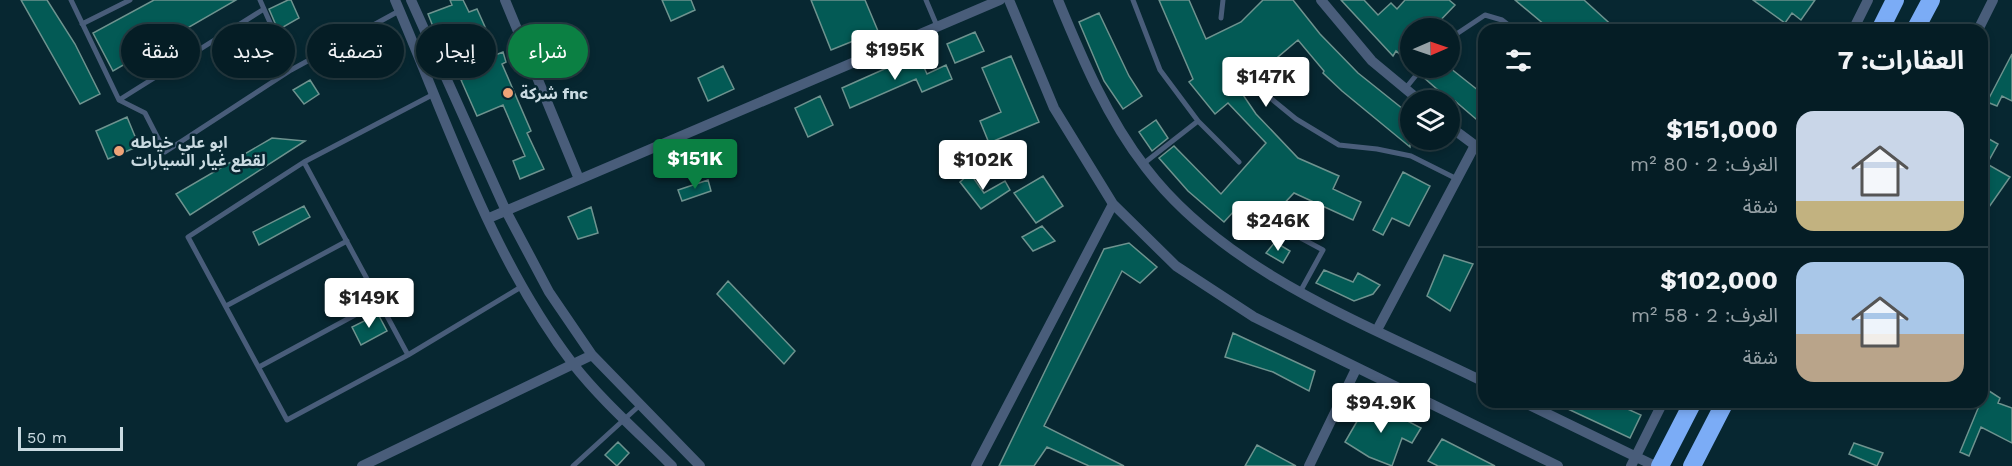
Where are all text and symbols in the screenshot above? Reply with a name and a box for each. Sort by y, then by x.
north arrow [1400,18,1460,78]
map controls [1400,18,1460,150]
chip: شقة [121,24,200,78]
chip: جديد [212,24,295,78]
chip: تصفية [307,24,404,78]
chip: إيجار [416,24,496,78]
chip: شراء [508,24,588,78]
pin: $195K [853,30,937,81]
text: $195K [865,37,925,61]
icon: filters [1502,44,1535,77]
text: العقارات: 7 [1838,45,1964,75]
pin: $147K [1224,57,1308,108]
text: $147K [1236,64,1296,88]
place label: شركة fnc [520,84,588,103]
marker: شركة fnc [501,86,515,100]
button: layers [1400,90,1460,150]
text: $151,000 [1666,114,1778,144]
place label: ابو علي خياطه لقطع غيار السيارات [131,133,266,173]
icon: home [1844,135,1916,207]
pin: $151K [653,139,737,190]
pin: $102K [941,140,1025,191]
marker: ابو علي خياطه لقطع غيار السيارات [112,144,126,158]
text: $151K [667,146,723,170]
text: $102K [953,147,1013,171]
text: الغرف: 2 · 80 m² [1630,152,1778,176]
text: شقة [1743,194,1778,218]
pin: $246K [1236,201,1320,252]
text: $246K [1246,208,1310,232]
text: $102,000 [1660,265,1778,295]
pin: $149K [327,278,411,329]
text: $149K [339,285,399,309]
icon: home [1844,286,1916,358]
text: الغرف: 2 · 58 m² [1631,303,1778,327]
text: شقة [1743,345,1778,369]
pin: $94.9K [1332,383,1430,434]
text: $94.9K [1346,390,1416,414]
scale bar [18,424,123,452]
text: 50 m [27,428,67,447]

